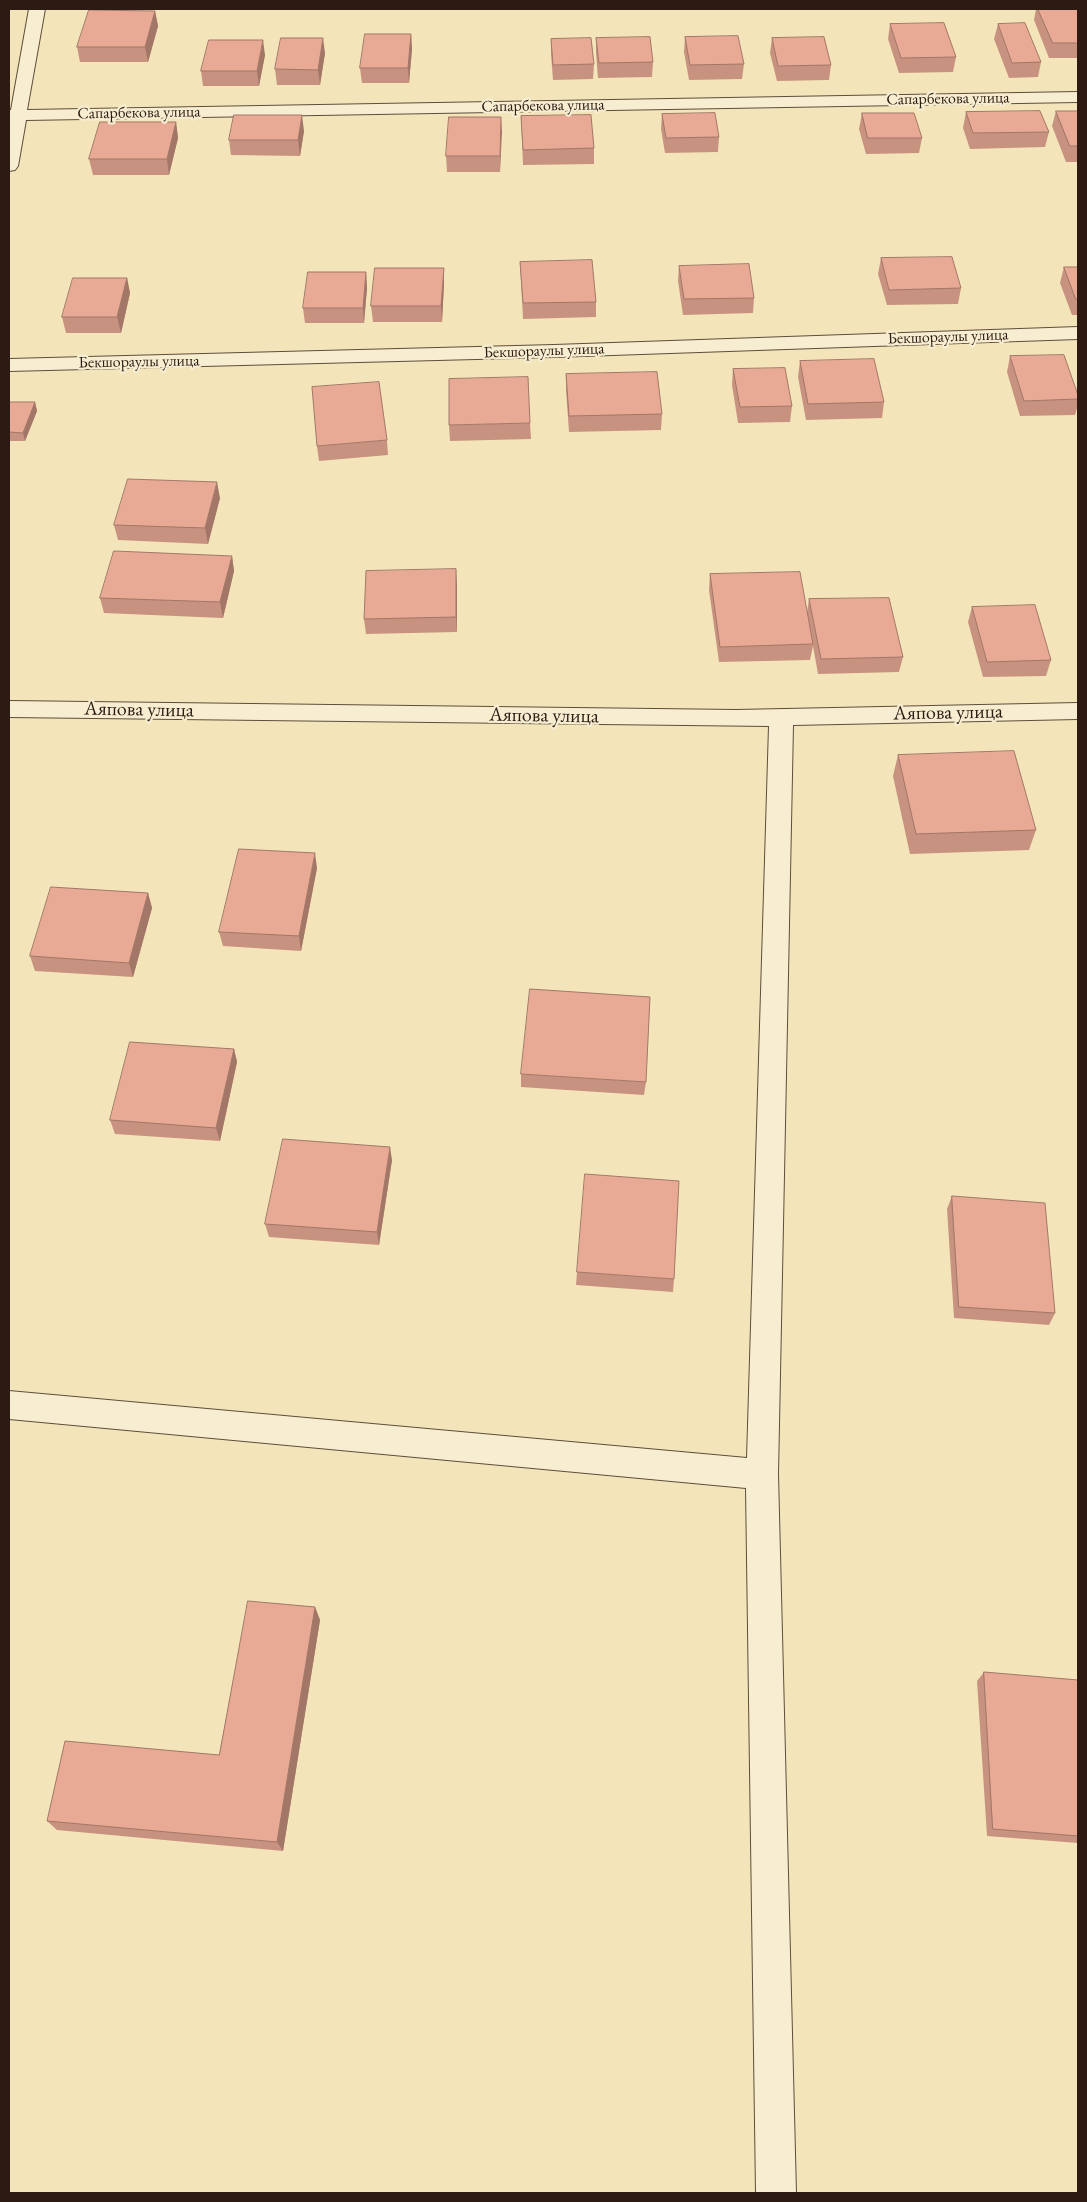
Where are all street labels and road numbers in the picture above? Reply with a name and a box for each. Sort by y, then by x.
street label: Сапарбекова улица [886,88,1010,110]
street label: Сапарбекова улица [481,95,605,117]
street label: Сапарбекова улица [77,102,201,124]
street label: Бекшораулы улица [887,325,1009,349]
street label: Бекшораулы улица [483,339,605,363]
street label: Бекшораулы улица [78,351,200,373]
street label: Аяпова улица [84,697,194,723]
street label: Аяпова улица [893,700,1003,726]
street label: Аяпова улица [489,703,599,729]

